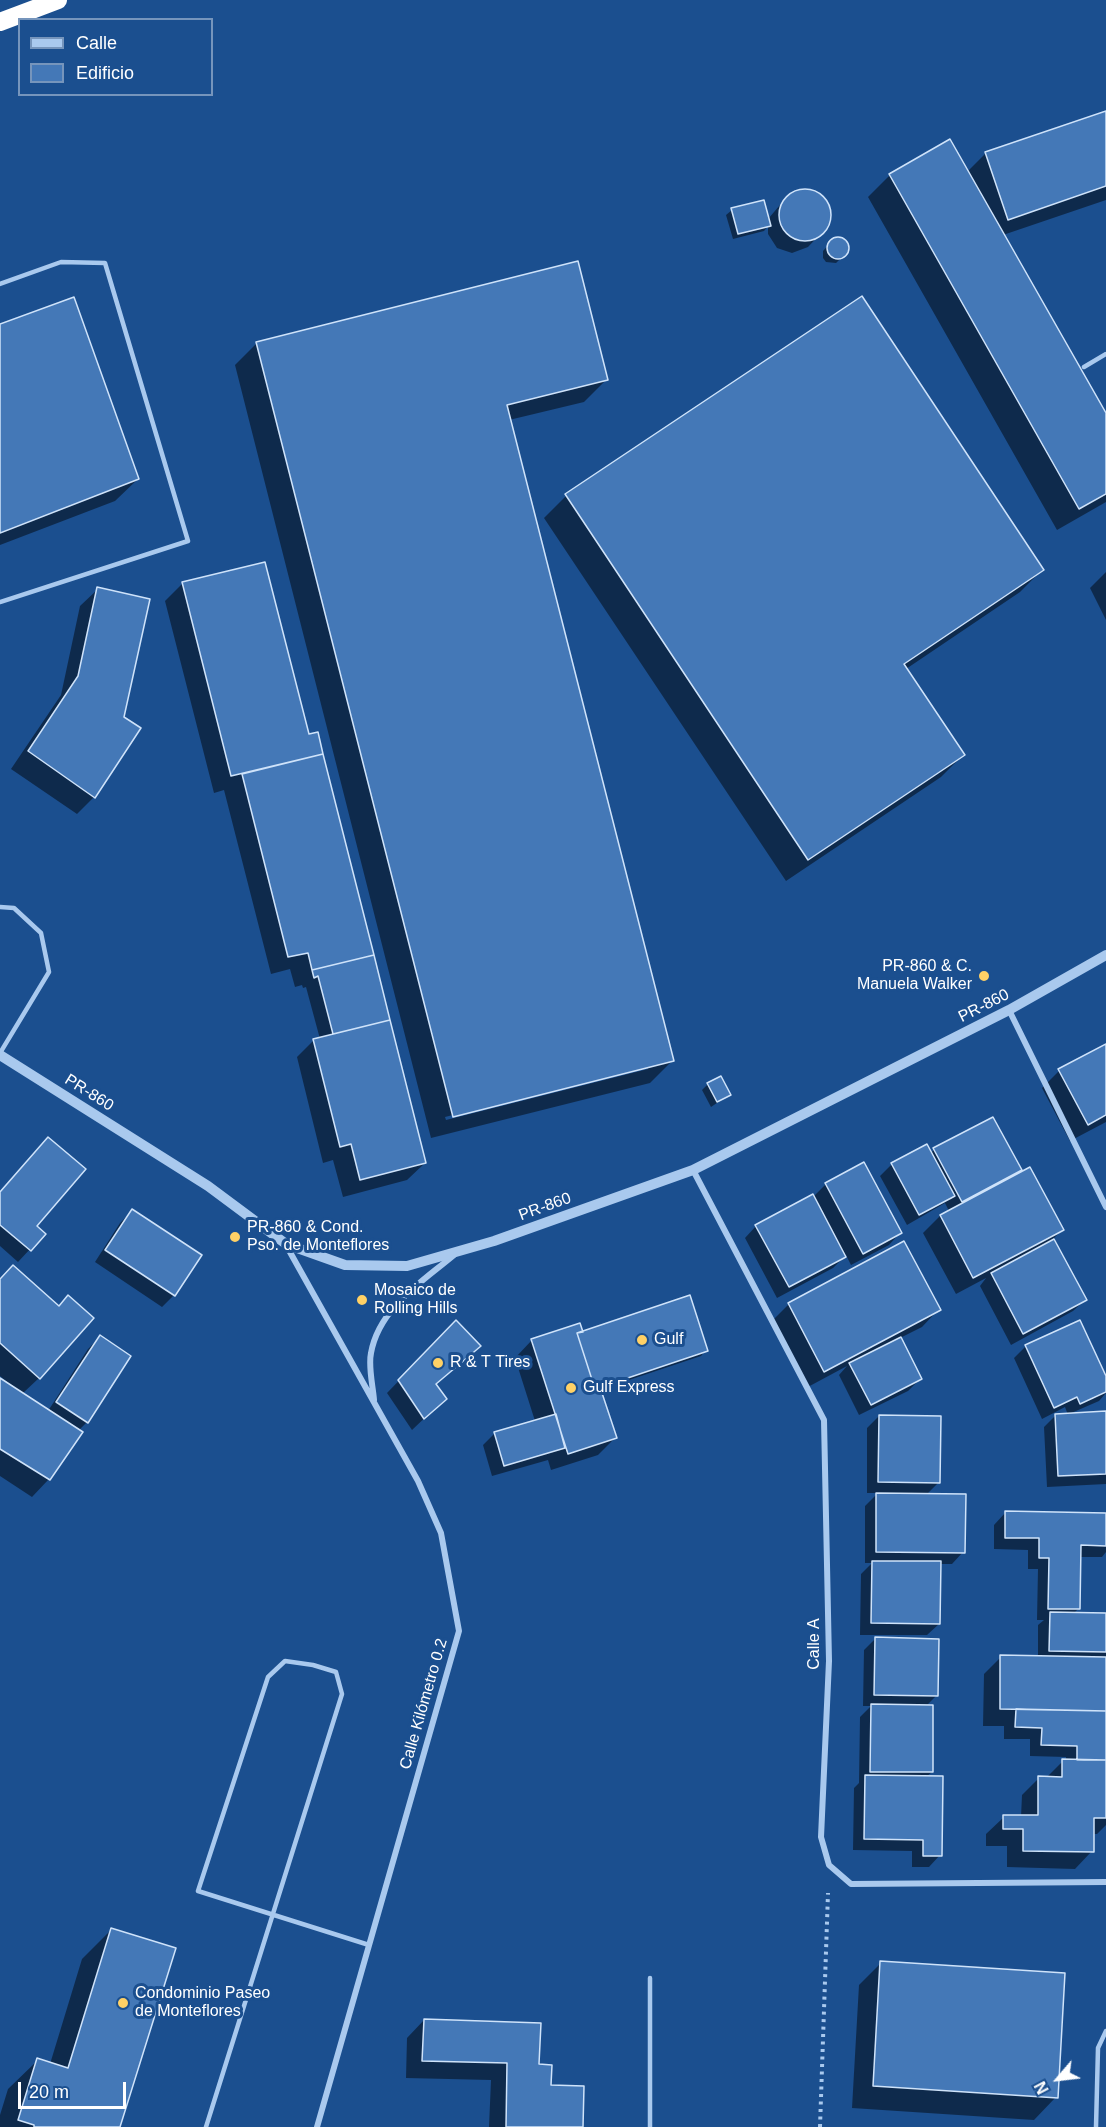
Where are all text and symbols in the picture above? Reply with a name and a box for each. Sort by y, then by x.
legend [18,18,213,96]
text: Calle [76,33,117,53]
text: Edificio [76,63,134,83]
place label: PR-860 & C. Manuela Walker [857,957,972,995]
marker: PR-860 & C. Manuela Walker [977,969,991,983]
street label: PR-860 [955,985,1013,1027]
street label: PR-860 [61,1070,117,1116]
street label: PR-860 [516,1189,574,1225]
place label: PR-860 & Cond. Pso. de Monteflores [247,1218,389,1256]
marker: PR-860 & Cond. Pso. de Monteflores [228,1230,242,1244]
place label: Mosaico de Rolling Hills [374,1281,458,1319]
marker: Mosaico de Rolling Hills [355,1293,369,1307]
place label: Gulf [654,1330,683,1350]
marker: Gulf [635,1333,649,1347]
place label: R & T Tires [450,1353,530,1373]
marker: R & T Tires [431,1356,445,1370]
place label: Gulf Express [583,1378,675,1398]
marker: Gulf Express [564,1381,578,1395]
street label: Calle A [805,1618,825,1670]
street label: Calle Kilómetro 0.2 [396,1636,452,1772]
place label: Condominio Paseo de Monteflores [135,1984,270,2022]
marker: Condominio Paseo de Monteflores [116,1996,130,2010]
north arrow [1028,2049,1088,2109]
scale bar [21,2070,129,2108]
text: N [1031,2079,1052,2097]
text: 20 m [29,2082,69,2102]

